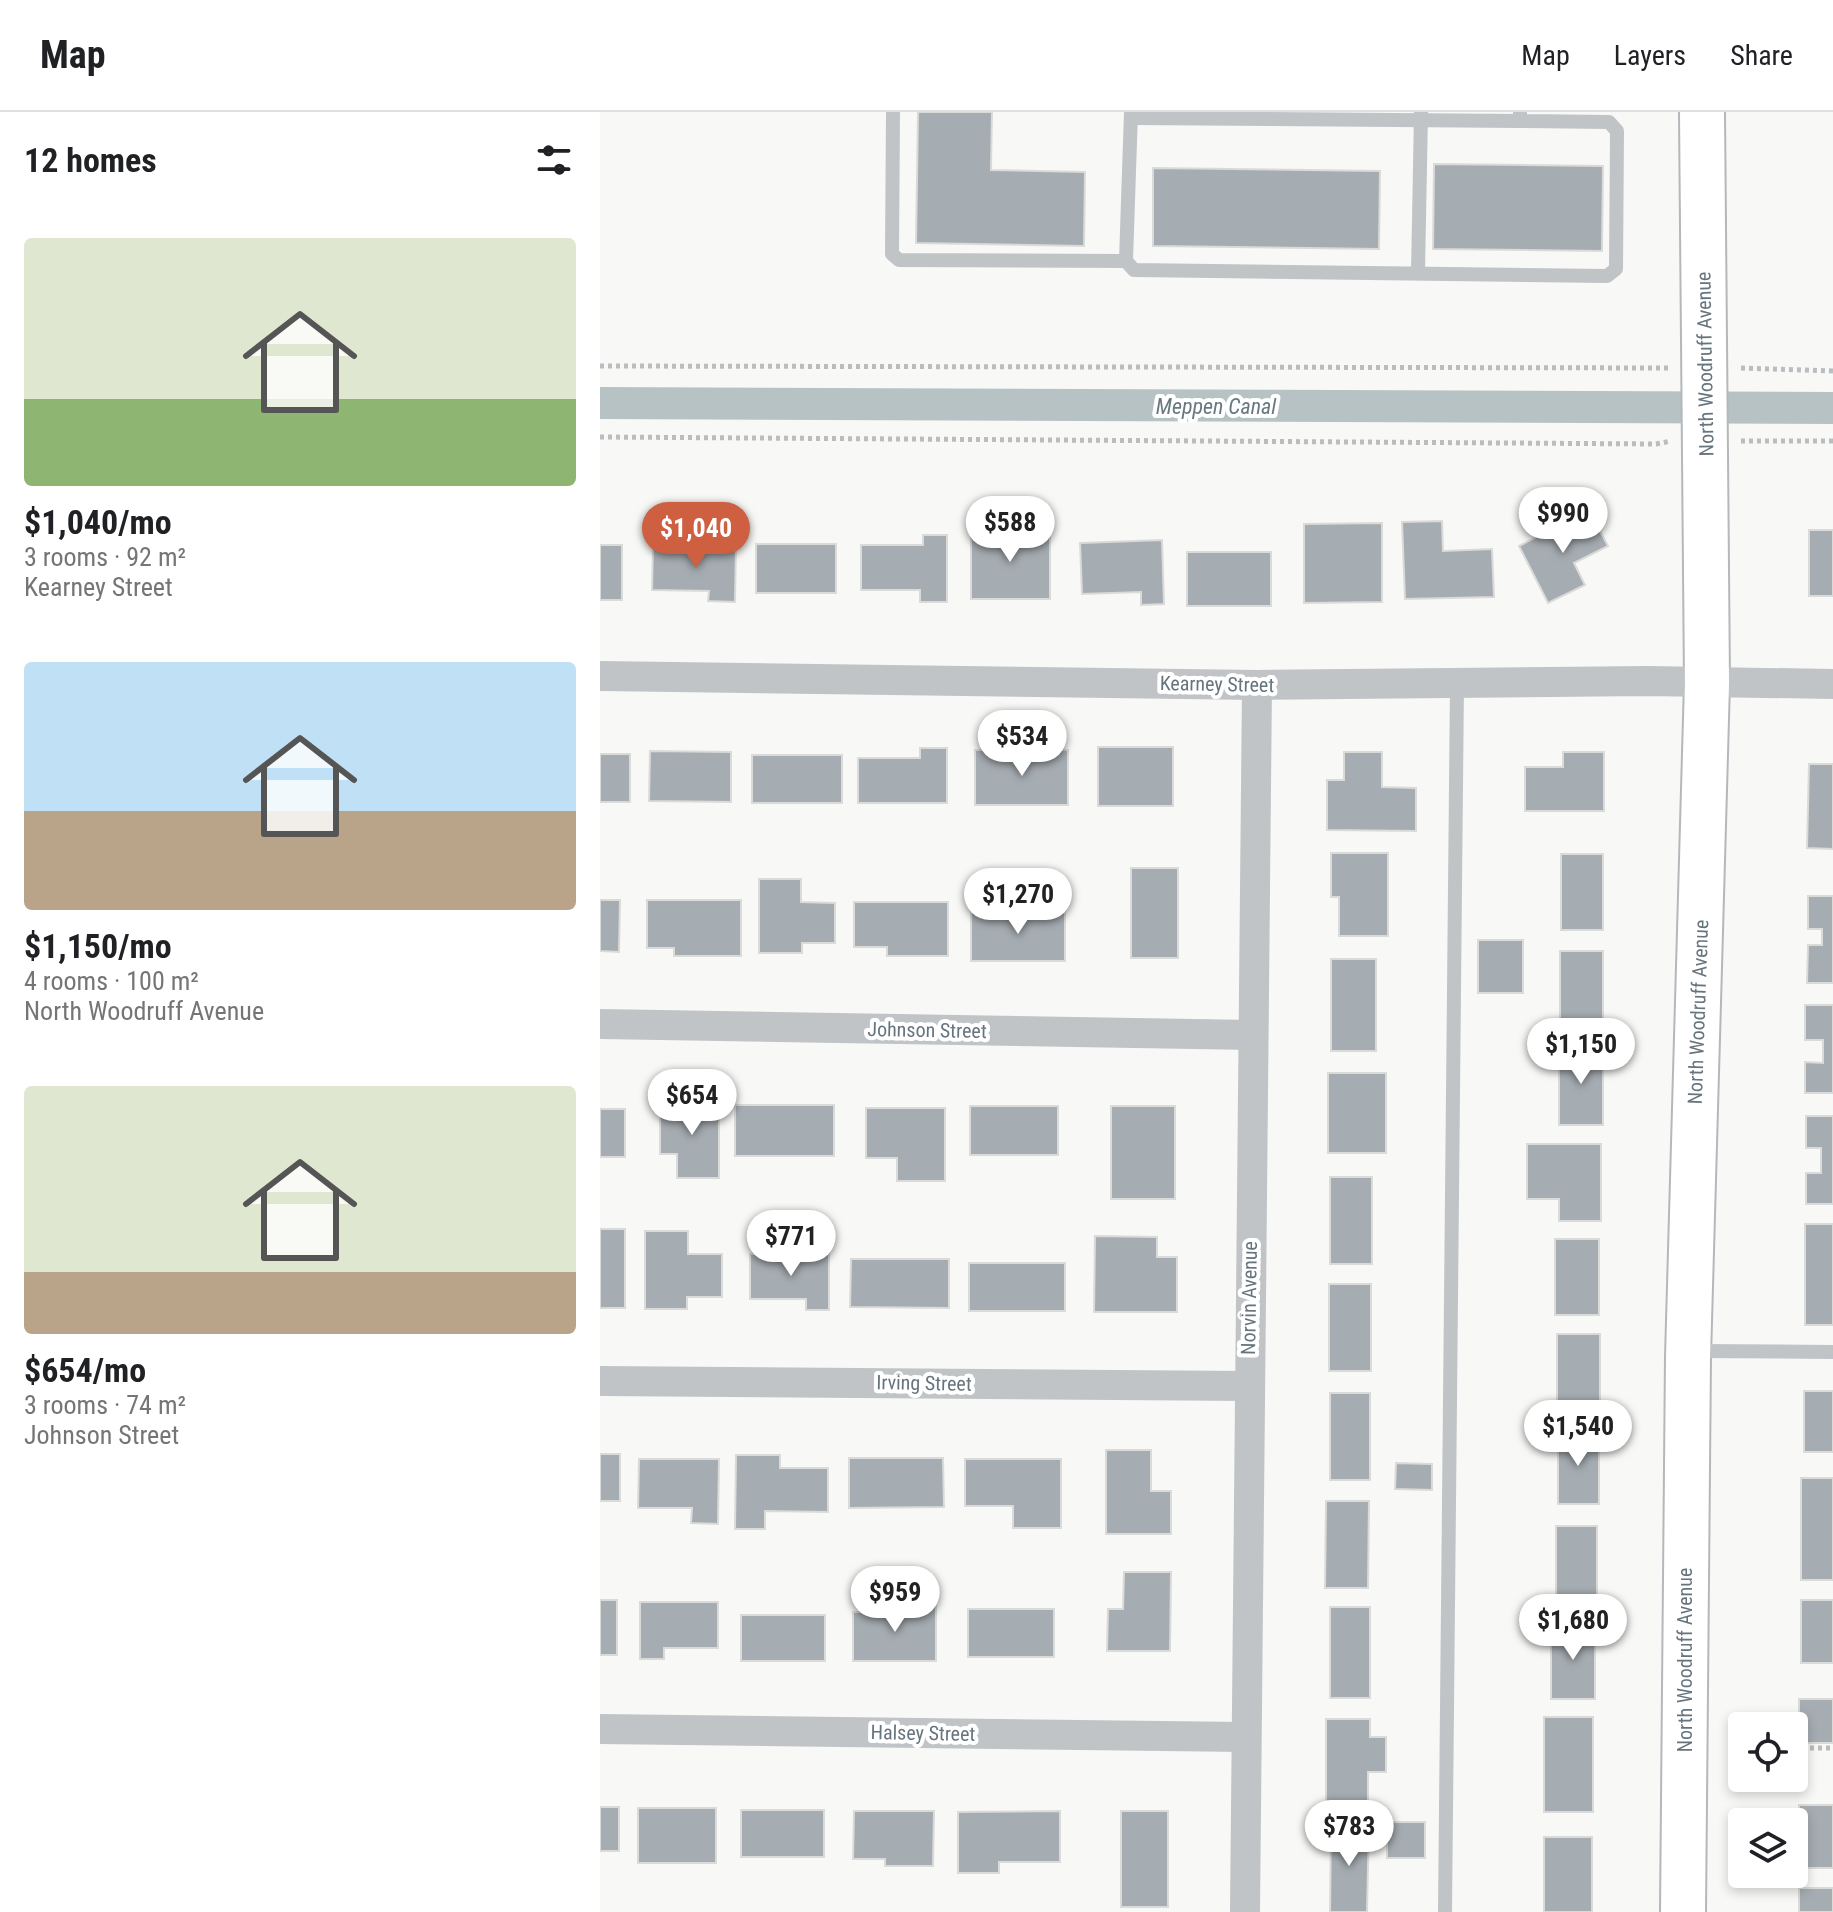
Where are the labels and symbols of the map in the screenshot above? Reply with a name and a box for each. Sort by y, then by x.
street label: North Woodruff Avenue [1691,271,1719,457]
water label: Meppen Canal [1156,394,1277,419]
pin: $990 [1516,487,1610,555]
pin: $588 [963,496,1057,564]
pin: $1,040 [631,502,761,570]
street label: Kearney Street [1160,671,1274,697]
pin: $534 [975,710,1069,778]
pin: $1,270 [953,868,1083,936]
street label: North Woodruff Avenue [1683,919,1713,1105]
street label: Johnson Street [867,1017,987,1043]
pin: $1,150 [1516,1018,1646,1086]
pin: $654 [645,1069,739,1137]
pin: $771 [744,1210,838,1278]
street label: Norvin Avenue [1236,1241,1262,1355]
street label: Irving Street [876,1370,972,1396]
pin: $1,540 [1513,1400,1643,1468]
pin: $959 [848,1566,942,1634]
street label: North Woodruff Avenue [1673,1568,1697,1752]
pin: $1,680 [1508,1594,1638,1662]
street label: Halsey Street [870,1720,976,1746]
pin: $783 [1302,1800,1396,1868]

